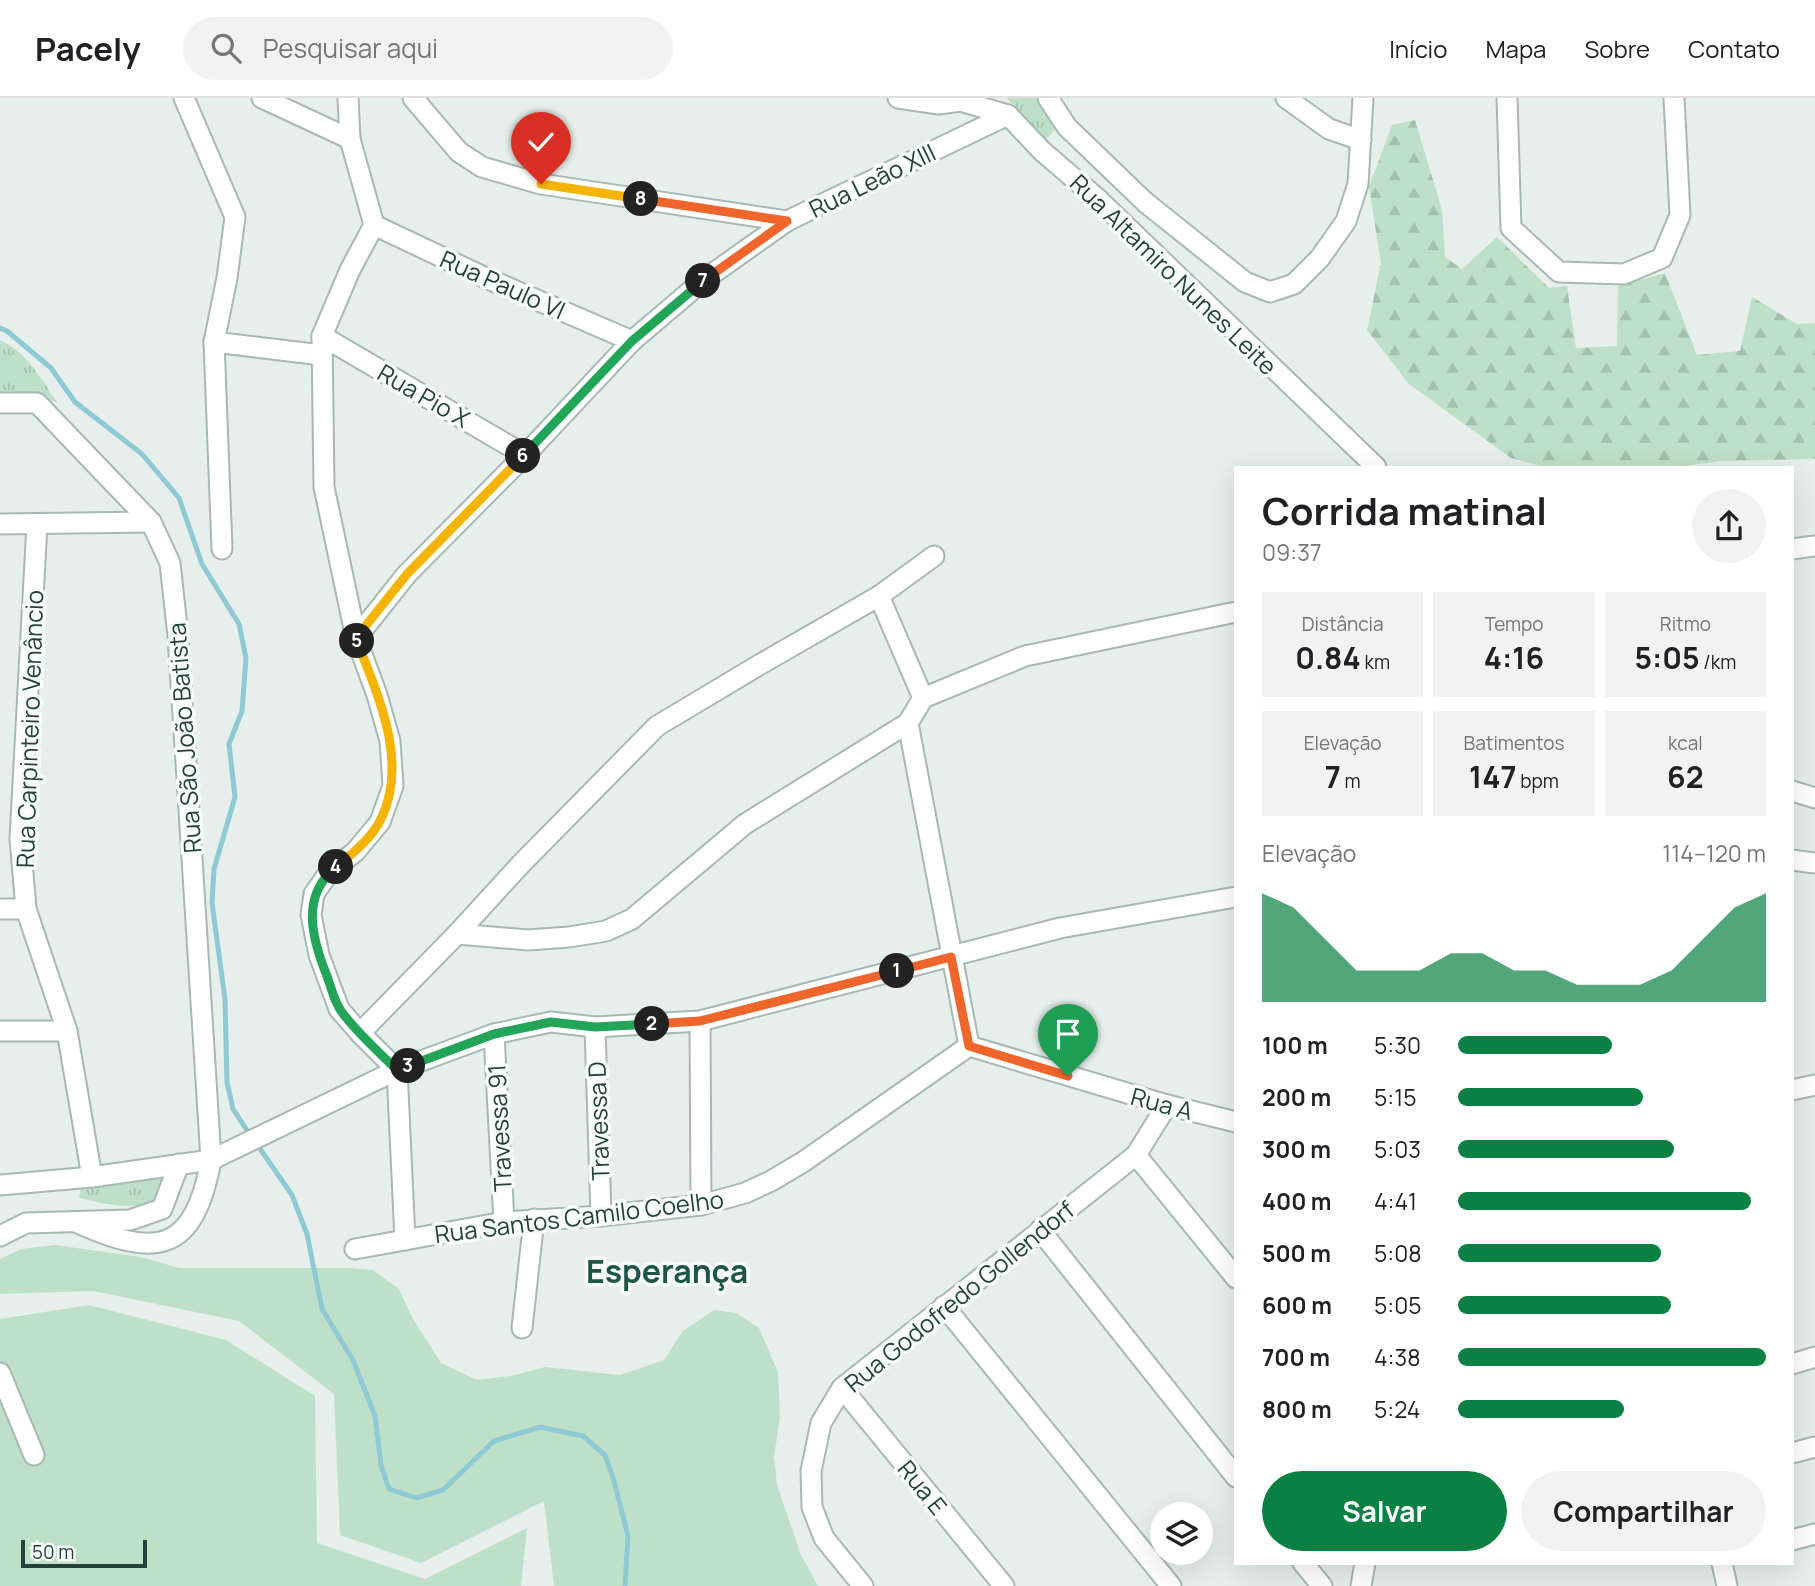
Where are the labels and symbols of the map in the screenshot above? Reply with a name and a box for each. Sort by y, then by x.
pin [511,112,571,184]
street label: Rua Leão XIII [803,135,941,225]
street label: Rua Altamiro Nunes Leite [1063,166,1285,382]
pin: 8 [624,182,658,217]
street label: Rua Paulo VI [435,242,571,326]
pin: 7 [686,264,720,298]
street label: Rua Pio X [372,355,476,435]
pin: 6 [505,438,540,474]
street label: Rua Carpinteiro Venâncio [8,589,50,869]
street label: Rua São João Batista [159,622,209,854]
pin: 5 [340,624,374,658]
pin: 4 [318,850,354,884]
pin: 1 [880,954,914,988]
pin [1038,1004,1098,1076]
pin: 2 [634,1006,670,1042]
pin: 3 [390,1048,426,1084]
street label: Travessa D [579,1061,617,1181]
street label: Travessa 91 [479,1063,519,1193]
street label: Rua A [1127,1079,1197,1127]
street label: Rua Santos Camilo Coelho [433,1182,725,1250]
street label: Rua Godofredo Gollendorf [837,1193,1081,1399]
district label: Esperança [586,1249,748,1293]
street label: Rua E [891,1453,955,1521]
scale bar [21,1537,147,1569]

